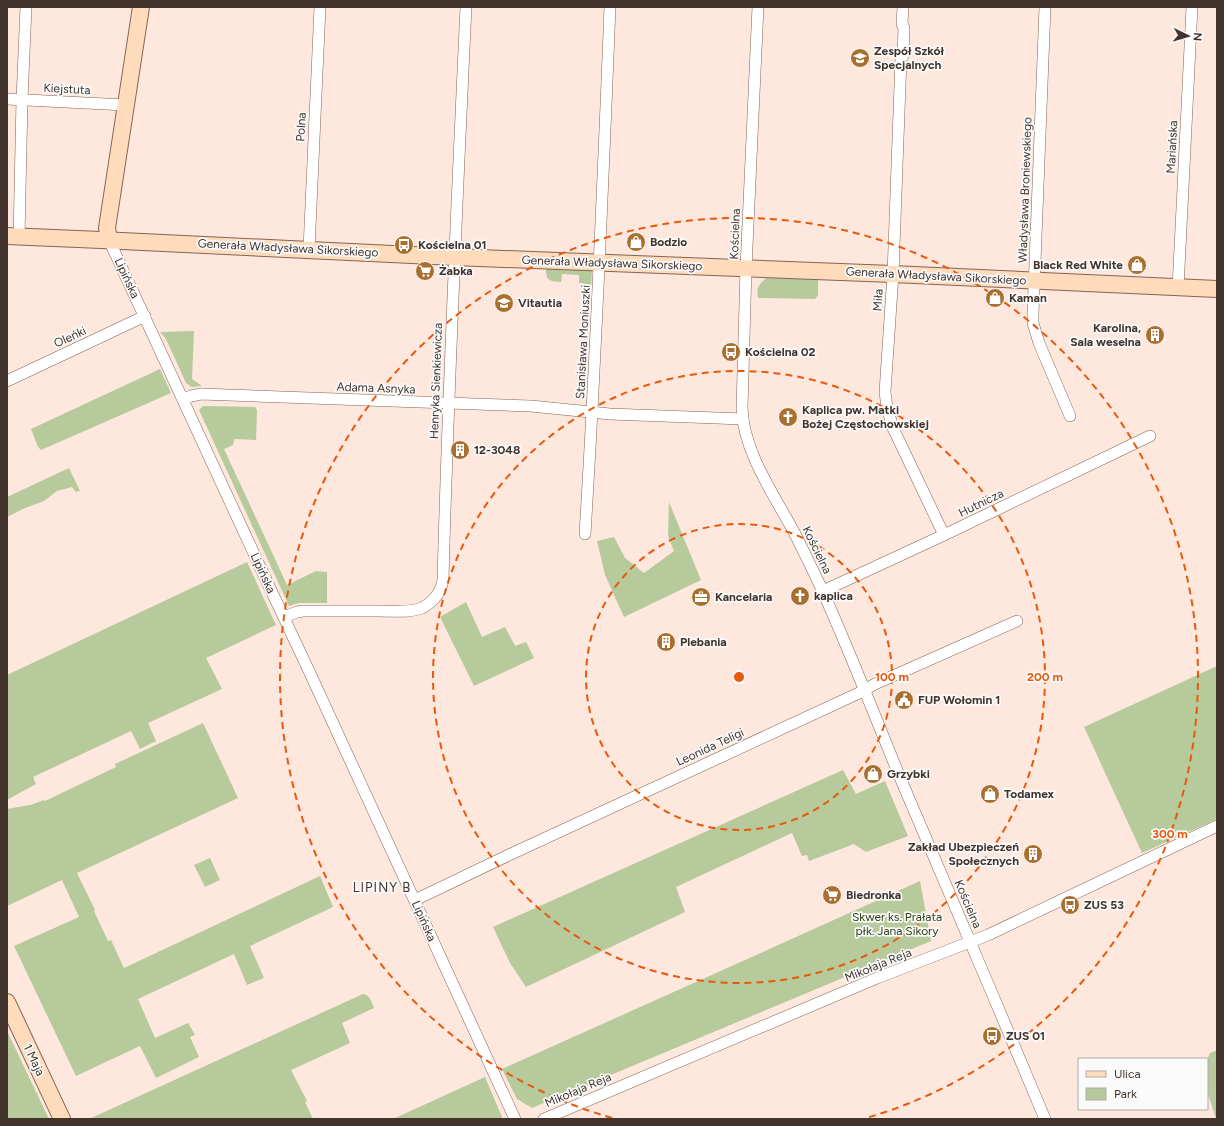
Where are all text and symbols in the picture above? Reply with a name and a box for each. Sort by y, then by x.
north arrow [1168,16,1208,56]
text: N [1191,32,1204,42]
place label: Zespół Szkół Specjalnych [874,44,944,72]
school or university icon: Zespół Szkół Specjalnych [849,47,871,69]
street label: Kiejstuta [43,81,91,97]
street label: Polna [293,112,309,142]
street label: Władysława Broniewskiego [1015,117,1035,263]
street label: Mariańska [1164,120,1180,174]
street label: Kościelna [727,208,743,260]
shop icon: Bodzio [625,231,647,253]
bus stop icon: Kościelna 01 [393,234,415,256]
place label: Bodzio [650,235,687,249]
street label: Generała Władysława Sikorskiego [197,236,379,260]
place label: Kościelna 01 [418,238,487,252]
street label: Generała Władysława Sikorskiego [521,253,703,273]
shop icon: Black Red White [1126,254,1148,276]
street label: Lipińska [112,256,142,300]
place label: Black Red White [1033,258,1123,272]
supermarket icon: Żabka [414,260,436,282]
place label: Żabka [439,264,473,278]
street label: Generała Władysława Sikorskiego [845,264,1027,288]
street label: Stanisława Moniuszki [573,285,593,399]
shop icon: Kaman [984,287,1006,309]
street label: Miła [870,288,886,312]
place label: Kaman [1009,291,1047,305]
school or university icon: Vitautia [493,292,515,314]
place label: Vitautia [518,296,562,310]
place label: Karolina, Sala weselna [1070,321,1141,349]
street label: Henryka Sienkiewicza [427,323,445,439]
street label: Oleńki [52,324,88,350]
building icon: Karolina, Sala weselna [1144,324,1166,346]
bus stop icon: Kościelna 02 [720,341,742,363]
place label: Kościelna 02 [745,345,816,359]
street label: Adama Asnyka [336,380,416,396]
place label: Kaplica pw. Matki Bożej Częstochowskiej [802,403,929,431]
church icon: Kaplica pw. Matki Bożej Częstochowskiej [777,406,799,428]
building icon: 12-3048 [449,439,471,461]
place label: 12-3048 [474,443,520,457]
street label: Hutnicza [956,486,1006,520]
street label: Kościelna [800,524,834,576]
street label: Lipińska [248,551,278,595]
church icon: kaplica [789,585,811,607]
office icon: Kancelaria [690,586,712,608]
place label: kaplica [814,589,853,603]
place label: Kancelaria [715,590,772,604]
building icon: Plebania [655,631,677,653]
place label: Plebania [680,635,727,649]
centre of rings [732,670,746,684]
text: 100 m [875,670,909,684]
text: 200 m [1027,670,1063,684]
public building icon: FUP Wołomin 1 [893,689,915,711]
place label: FUP Wołomin 1 [918,693,1000,707]
street label: Leonida Teligi [674,725,746,769]
shop icon: Grzybki [862,763,884,785]
place label: Grzybki [887,767,930,781]
shop icon: Todamex [979,783,1001,805]
place label: Todamex [1004,787,1055,801]
text: 300 m [1152,827,1188,841]
place label: Zakład Ubezpieczeń Społecznych [908,840,1019,868]
building icon: Zakład Ubezpieczeń Społecznych [1022,843,1044,865]
street label: Kościelna [952,878,984,930]
district label: LIPINY B [353,880,411,895]
supermarket icon: Biedronka [821,884,843,906]
place label: Biedronka [846,888,901,902]
bus stop icon: ZUS 53 [1059,894,1081,916]
place label: ZUS 53 [1084,898,1124,912]
street label: Lipińska [409,899,439,943]
park label: Skwer ks. Prałata płk. Jana Sikory [852,910,942,938]
street label: Mikołaja Reja [843,945,913,985]
bus stop icon: ZUS 01 [981,1025,1003,1047]
place label: ZUS 01 [1006,1029,1045,1043]
street label: 1 Maja [21,1042,47,1078]
legend [1078,1058,1208,1110]
text: Ulica [1114,1067,1141,1081]
street label: Mikołaja Reja [543,1070,613,1110]
text: Park [1114,1087,1137,1101]

